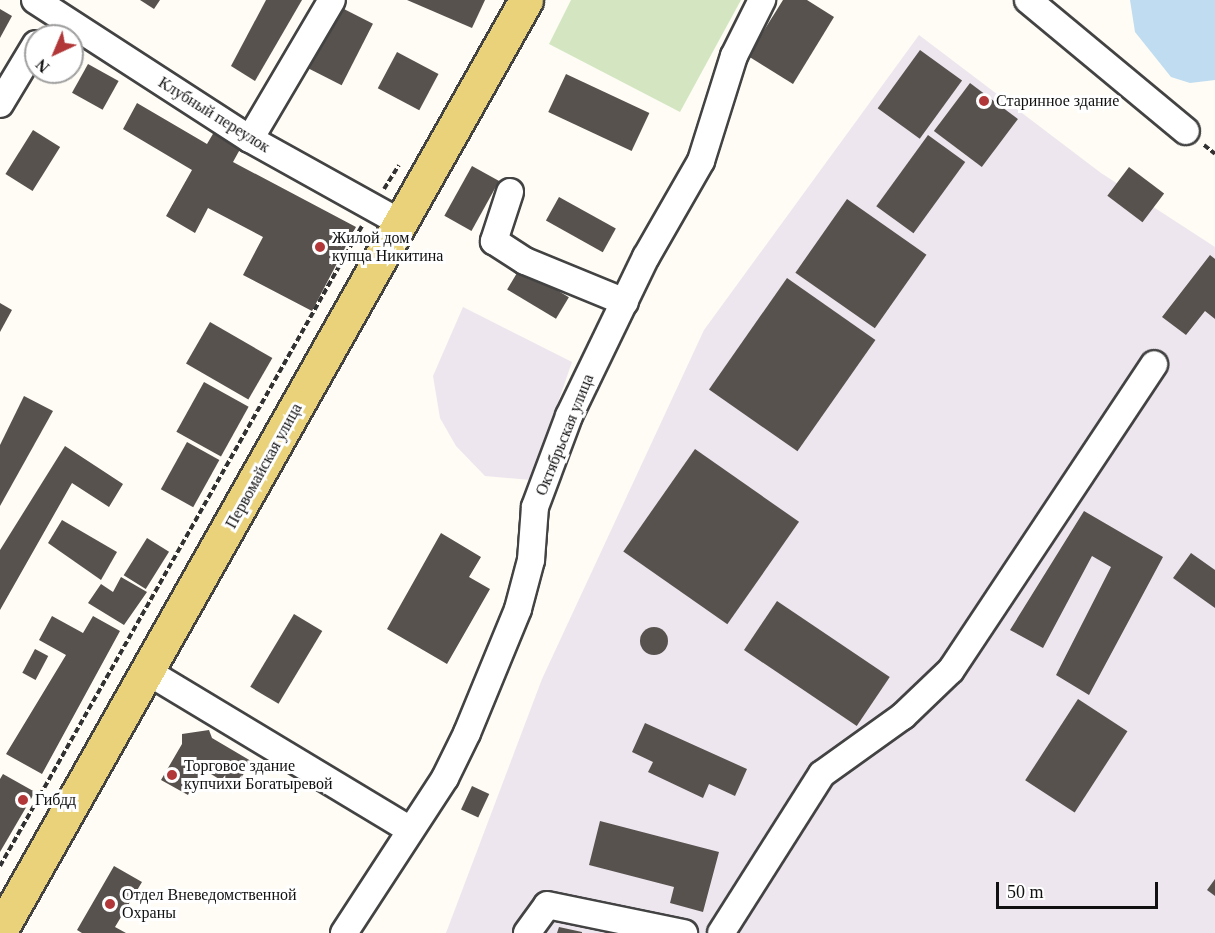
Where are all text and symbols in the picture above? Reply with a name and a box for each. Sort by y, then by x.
north arrow [24,24,84,84]
text: N [32,56,53,76]
street label: Клубный переулок [155,73,273,157]
place label: Старинное здание [996,91,1119,111]
marker: Старинное здание [977,94,991,108]
place label: Жилой дом купца Никитина [332,228,443,266]
marker: Жилой дом купца Никитина [313,240,327,254]
street label: Октябрьская улица [532,371,598,499]
street label: Первомайская улица [222,400,306,532]
place label: Торговое здание купчихи Богатыревой [184,756,333,794]
marker: Торговое здание купчихи Богатыревой [165,768,179,782]
place label: Гибдд [35,790,76,810]
marker: Гибдд [16,793,30,807]
scale bar [999,870,1161,908]
text: 50 m [1007,882,1044,902]
place label: Отдел Вневедомственной Охраны [122,885,297,923]
marker: Отдел Вневедомственной Охраны [103,897,117,911]

